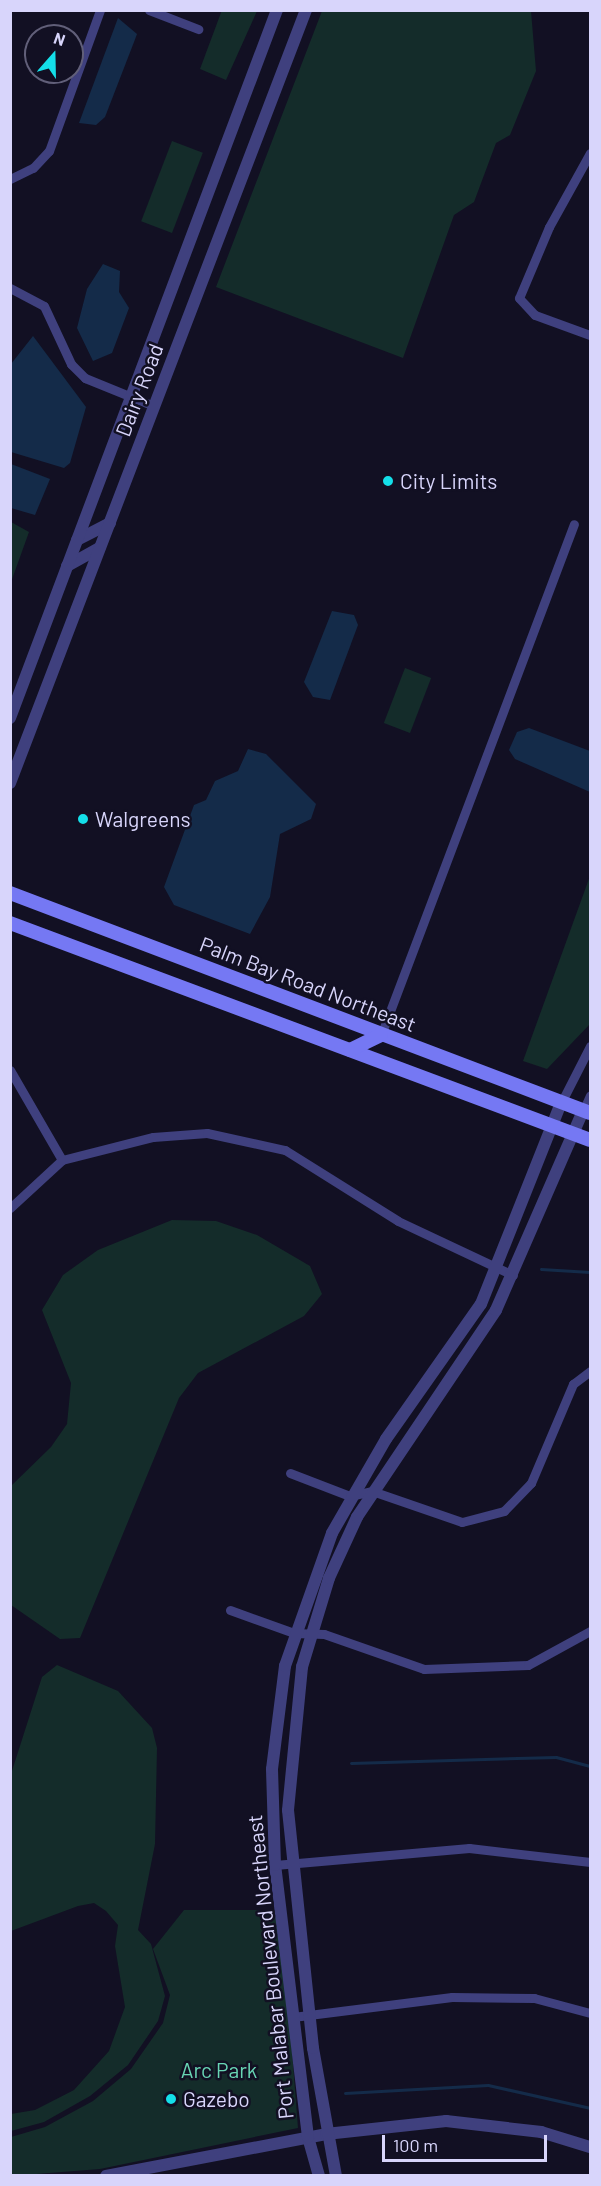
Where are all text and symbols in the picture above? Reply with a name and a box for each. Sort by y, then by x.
north arrow [24,24,84,84]
text: N [51,28,68,49]
street label: Dairy Road [110,340,168,440]
place label: City Limits [400,468,497,494]
marker: City Limits [381,474,395,488]
place label: Walgreens [95,806,191,832]
marker: Walgreens [76,812,90,826]
street label: Palm Bay Road Northeast [196,931,420,1037]
street label: Port Malabar Boulevard Northeast [241,1814,299,2120]
park label: Arc Park [181,2057,257,2083]
place label: Gazebo [183,2086,250,2112]
marker: Gazebo [164,2092,178,2106]
scale bar [385,2123,550,2161]
text: 100 m [393,2134,438,2156]

